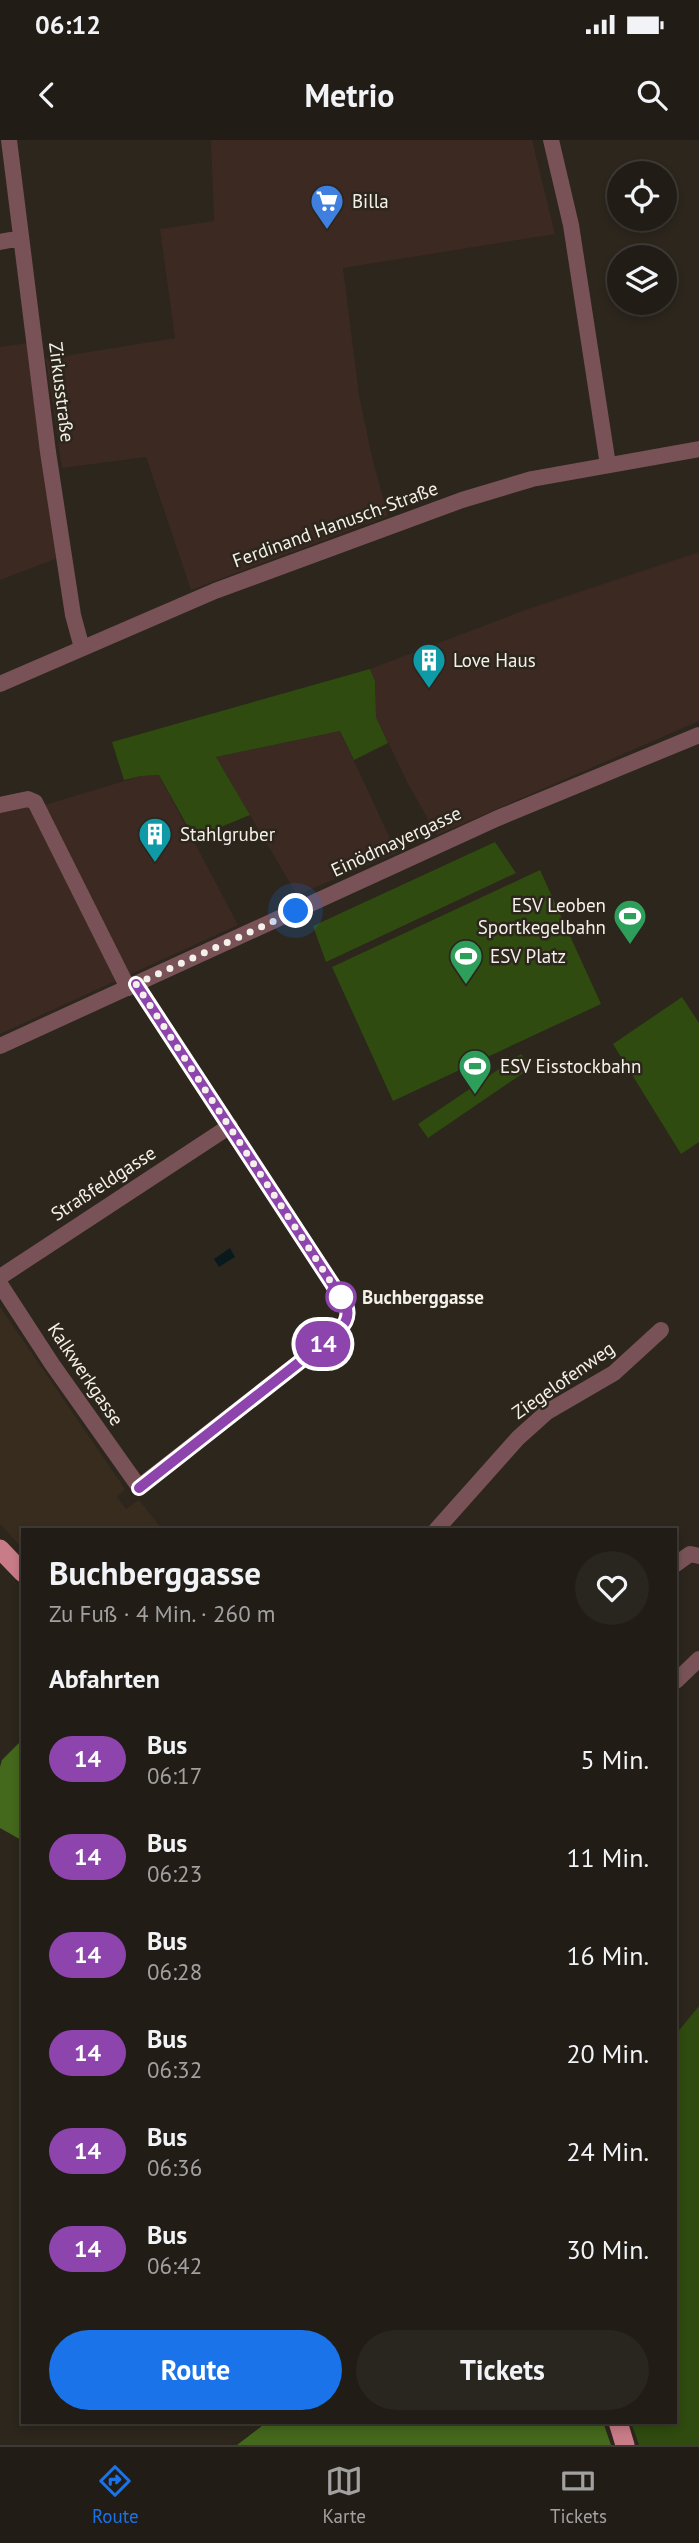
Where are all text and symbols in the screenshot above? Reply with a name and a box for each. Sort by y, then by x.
text: 06:12 [35,8,101,41]
text: Metrio [304,74,395,116]
icon: back [28,76,66,114]
icon: search [633,76,671,114]
map controls [607,161,677,315]
button: locate [607,161,677,231]
supermarket icon: Billa [308,182,346,231]
place label: Billa [352,189,389,213]
button: layers [607,245,677,315]
street label: Zirkusstraße [44,341,80,443]
street label: Ferdinand Hanusch-Straße [229,476,441,572]
building icon: Love Haus [410,641,448,690]
place label: Love Haus [453,648,536,672]
street label: Einödmayergasse [327,800,465,882]
building icon: Stahlgruber [136,815,174,864]
place label: Stahlgruber [180,822,276,846]
your location [278,893,313,928]
place label: ESV Leoben Sportkegelbahn [478,893,606,939]
sports icon: ESV Leoben Sportkegelbahn [611,897,649,946]
sports icon: ESV Platz [447,937,485,986]
place label: ESV Platz [490,944,566,968]
sports icon: ESV Eisstockbahn [456,1047,494,1096]
place label: ESV Eisstockbahn [500,1054,641,1078]
street label: Straßfeldgasse [46,1140,160,1226]
marker: Buchberggasse [326,1282,356,1312]
place label: Buchberggasse [362,1285,484,1309]
street label: Kalkwerkgasse [43,1318,129,1430]
line badge: 14 [292,1321,354,1367]
text: 14 [309,1328,337,1359]
street label: Ziegelofenweg [507,1336,619,1424]
text: Buchberggasse [49,1551,261,1594]
button: heart [575,1551,649,1625]
text: Zu Fuß · 4 Min. · 260 m [49,1599,275,1628]
text: Abfahrten [49,1662,160,1695]
text: Bus [147,1728,187,1761]
text: 14 [74,1743,101,1774]
text: 5 Min. [581,1743,649,1776]
text: 06:17 [147,1761,202,1790]
text: Bus [147,1826,187,1859]
text: 14 [74,1841,101,1872]
text: 11 Min. [566,1841,649,1874]
text: 06:23 [147,1859,202,1888]
text: Bus [147,1924,187,1957]
text: 14 [74,1939,101,1970]
text: 16 Min. [566,1939,649,1972]
text: 06:28 [147,1957,202,1986]
text: Bus [147,2022,187,2055]
text: 14 [74,2037,101,2068]
text: 20 Min. [566,2037,649,2070]
text: 06:32 [147,2055,202,2084]
text: Bus [147,2120,187,2153]
text: 14 [74,2135,101,2166]
text: 24 Min. [566,2135,649,2168]
text: 06:36 [147,2153,202,2182]
text: Bus [147,2218,187,2251]
text: 14 [74,2233,101,2264]
text: 30 Min. [566,2233,649,2266]
text: 06:42 [147,2251,202,2280]
button: Route [49,2330,342,2410]
button: Tickets [356,2330,649,2410]
tab: Route [92,2462,139,2528]
tab: Karte [323,2462,366,2528]
tab: Tickets [550,2462,607,2528]

